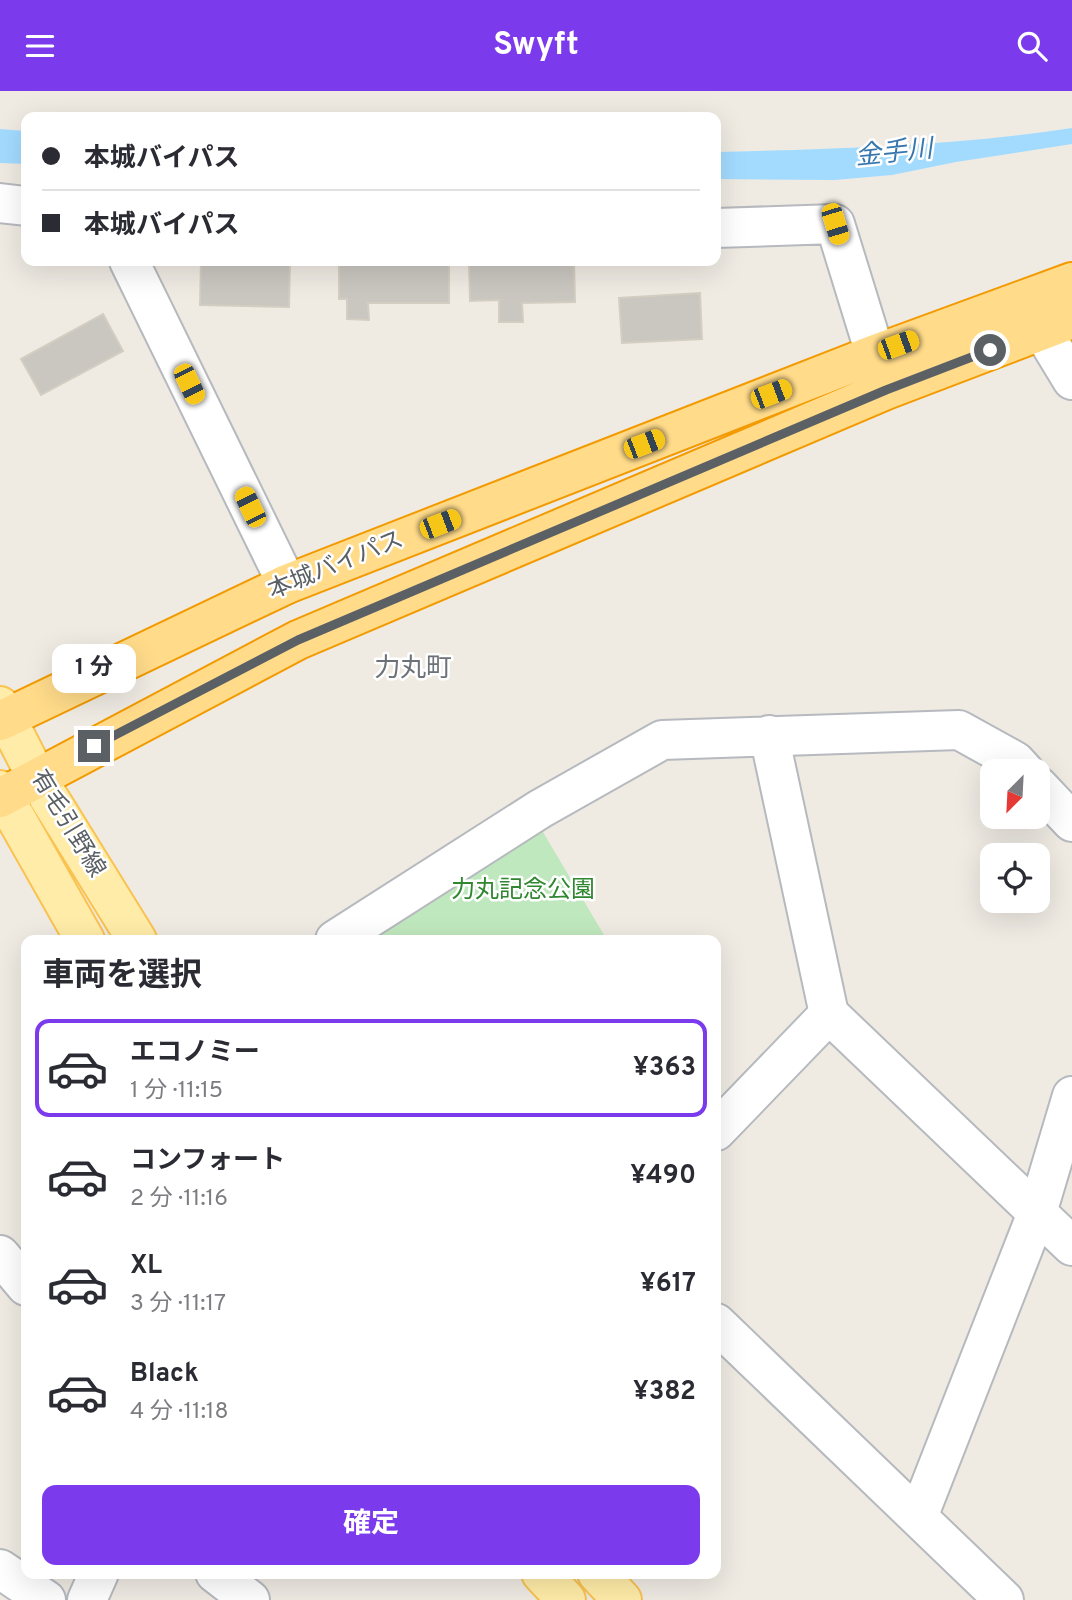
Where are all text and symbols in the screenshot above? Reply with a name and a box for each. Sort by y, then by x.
text: Swyft [493,26,579,66]
icon: menu [21,27,59,65]
icon: search [1013,27,1051,65]
water label: 金手川 [853,133,937,174]
text: 本城バイパス [84,143,239,176]
car [819,201,852,247]
text: 本城バイパス [84,210,239,243]
car [875,328,922,362]
route start [974,334,1006,366]
car [171,361,208,407]
car [748,377,795,411]
car [621,427,668,461]
car [232,484,269,530]
car [417,507,464,541]
street label: 本城バイパス [264,525,408,607]
callout: 1 分 [52,645,136,693]
district label: 力丸町 [374,653,452,686]
text: 1 分 [75,654,113,683]
route end [78,730,110,762]
north arrow [980,759,1050,829]
map controls [980,759,1050,913]
street label: 有毛引野線 [23,765,111,883]
button: locate [980,843,1050,913]
park label: 力丸記念公園 [451,876,595,906]
text: 車両を選択 [42,957,202,997]
icon: car [46,1037,109,1100]
text: エコノミー [130,1037,260,1070]
text: ¥363 [633,1052,696,1085]
text: 1 分 · 11:15 [130,1077,223,1106]
icon: car [46,1145,109,1208]
text: コンフォート [130,1145,285,1178]
text: ¥490 [630,1160,696,1193]
text: 2 分 · 11:16 [130,1185,228,1214]
text: XL [130,1250,162,1283]
icon: car [46,1253,109,1316]
text: ¥617 [640,1268,696,1301]
text: 3 分 · 11:17 [130,1290,226,1319]
text: Black [130,1358,199,1391]
icon: car [46,1361,109,1424]
text: ¥382 [633,1376,696,1409]
text: 4 分 · 11:18 [130,1398,228,1427]
button: 確定 [42,1485,700,1565]

